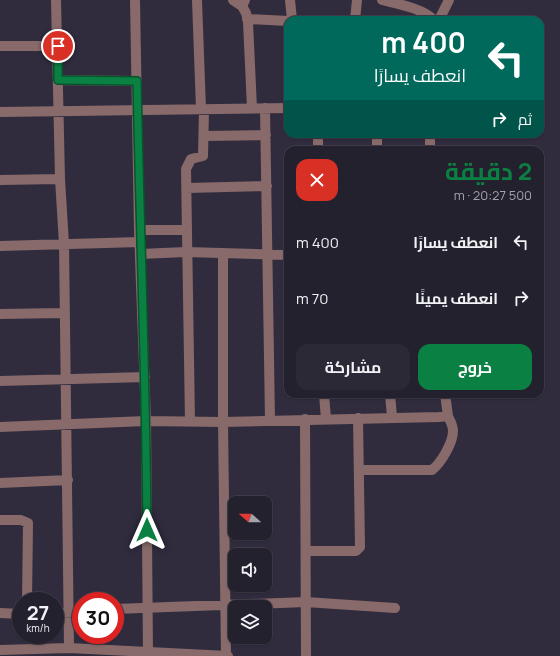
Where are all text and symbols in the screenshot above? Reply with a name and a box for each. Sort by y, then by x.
text: 400 m [381,23,466,61]
pin [41,29,75,63]
icon: left [480,32,532,84]
icon: arrive [47,35,69,57]
text: انعطف يسارًا [374,63,466,87]
icon: right [488,108,510,130]
text: ثم [518,109,532,130]
text: 2 دقيقة [445,154,532,187]
button: close [296,159,338,201]
text: 500 m · 20:27 [454,186,532,204]
icon: left [510,231,532,253]
text: 400 m [296,232,339,253]
text: انعطف يسارًا [413,232,498,253]
icon: right [510,287,532,309]
text: 70 m [296,288,328,309]
text: انعطف يمينًا [415,288,498,309]
button: مشاركة [296,344,410,390]
button: خروج [418,344,532,390]
north arrow [228,496,272,540]
map controls [228,496,272,644]
position arrow [126,509,168,551]
button: sound [228,548,272,592]
speed limit sign: 30 [72,592,124,644]
text: 27 [27,599,49,626]
button: layers [228,600,272,644]
text: km/h [26,621,50,635]

